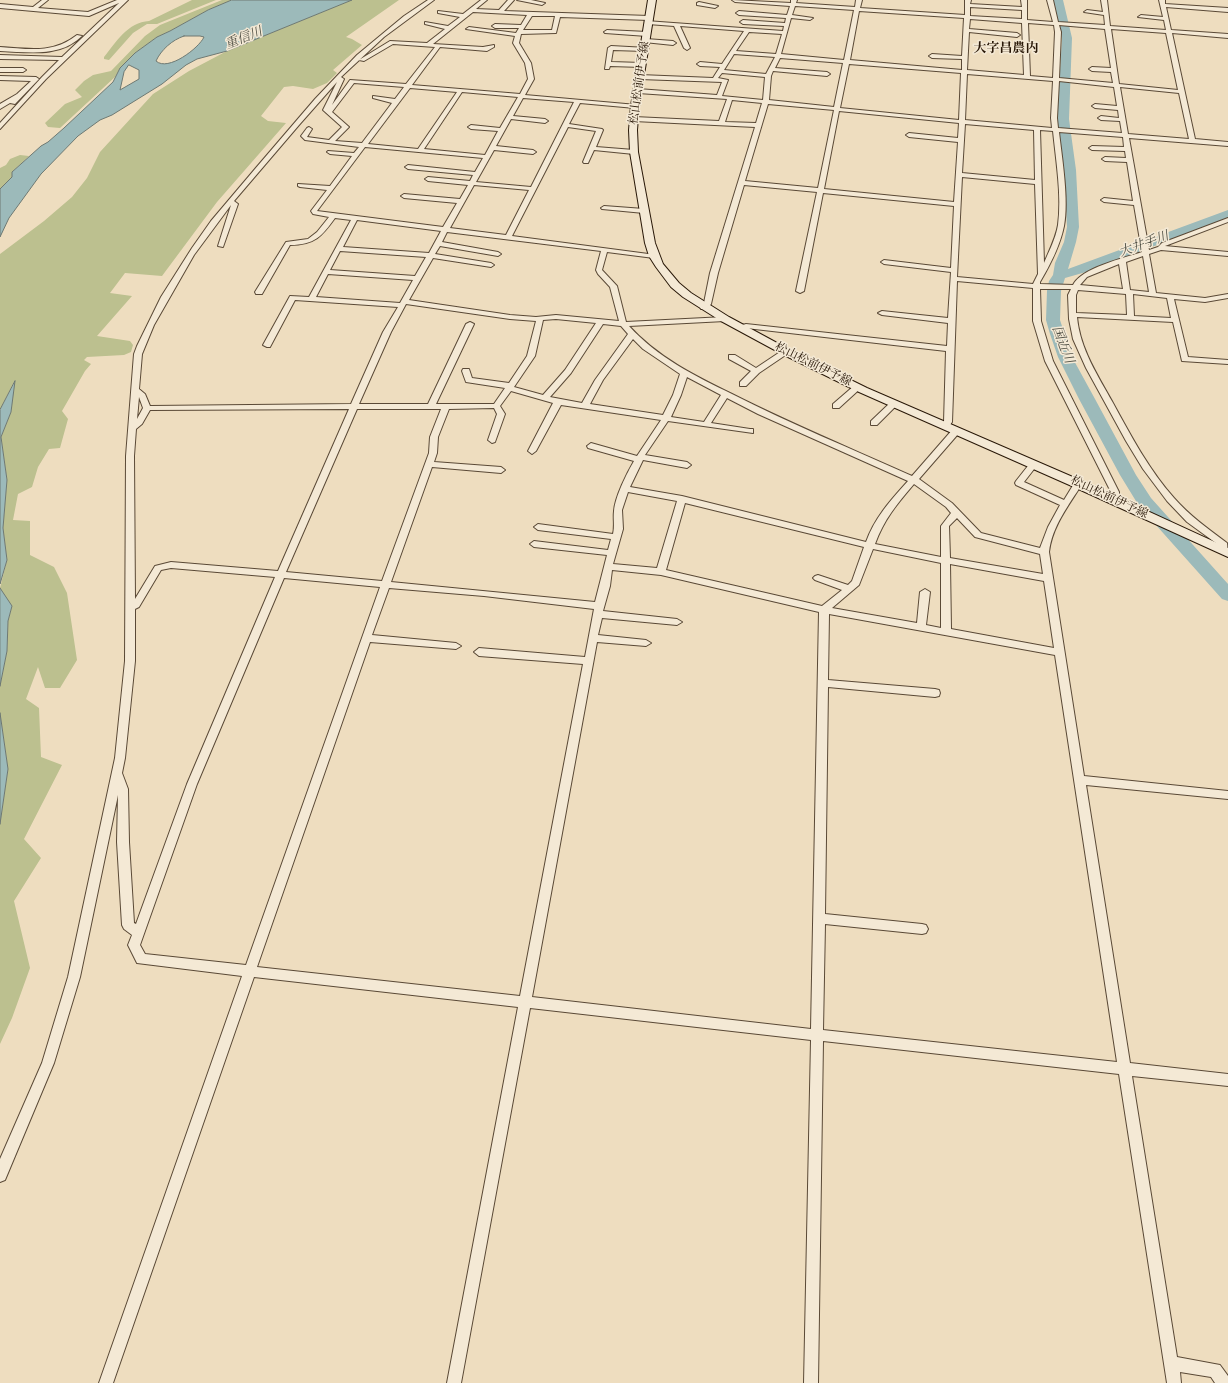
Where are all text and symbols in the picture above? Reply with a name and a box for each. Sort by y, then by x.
water label: 重信川 [223,24,265,54]
street label: 松山松前伊予線 [627,40,653,126]
district label: 大字昌農内 [974,41,1038,57]
water label: 大井手川 [1117,229,1171,261]
water label: 国近川 [1048,324,1076,366]
street label: 松山松前伊予線 [772,340,854,390]
street label: 松山松前伊予線 [1068,474,1150,522]

